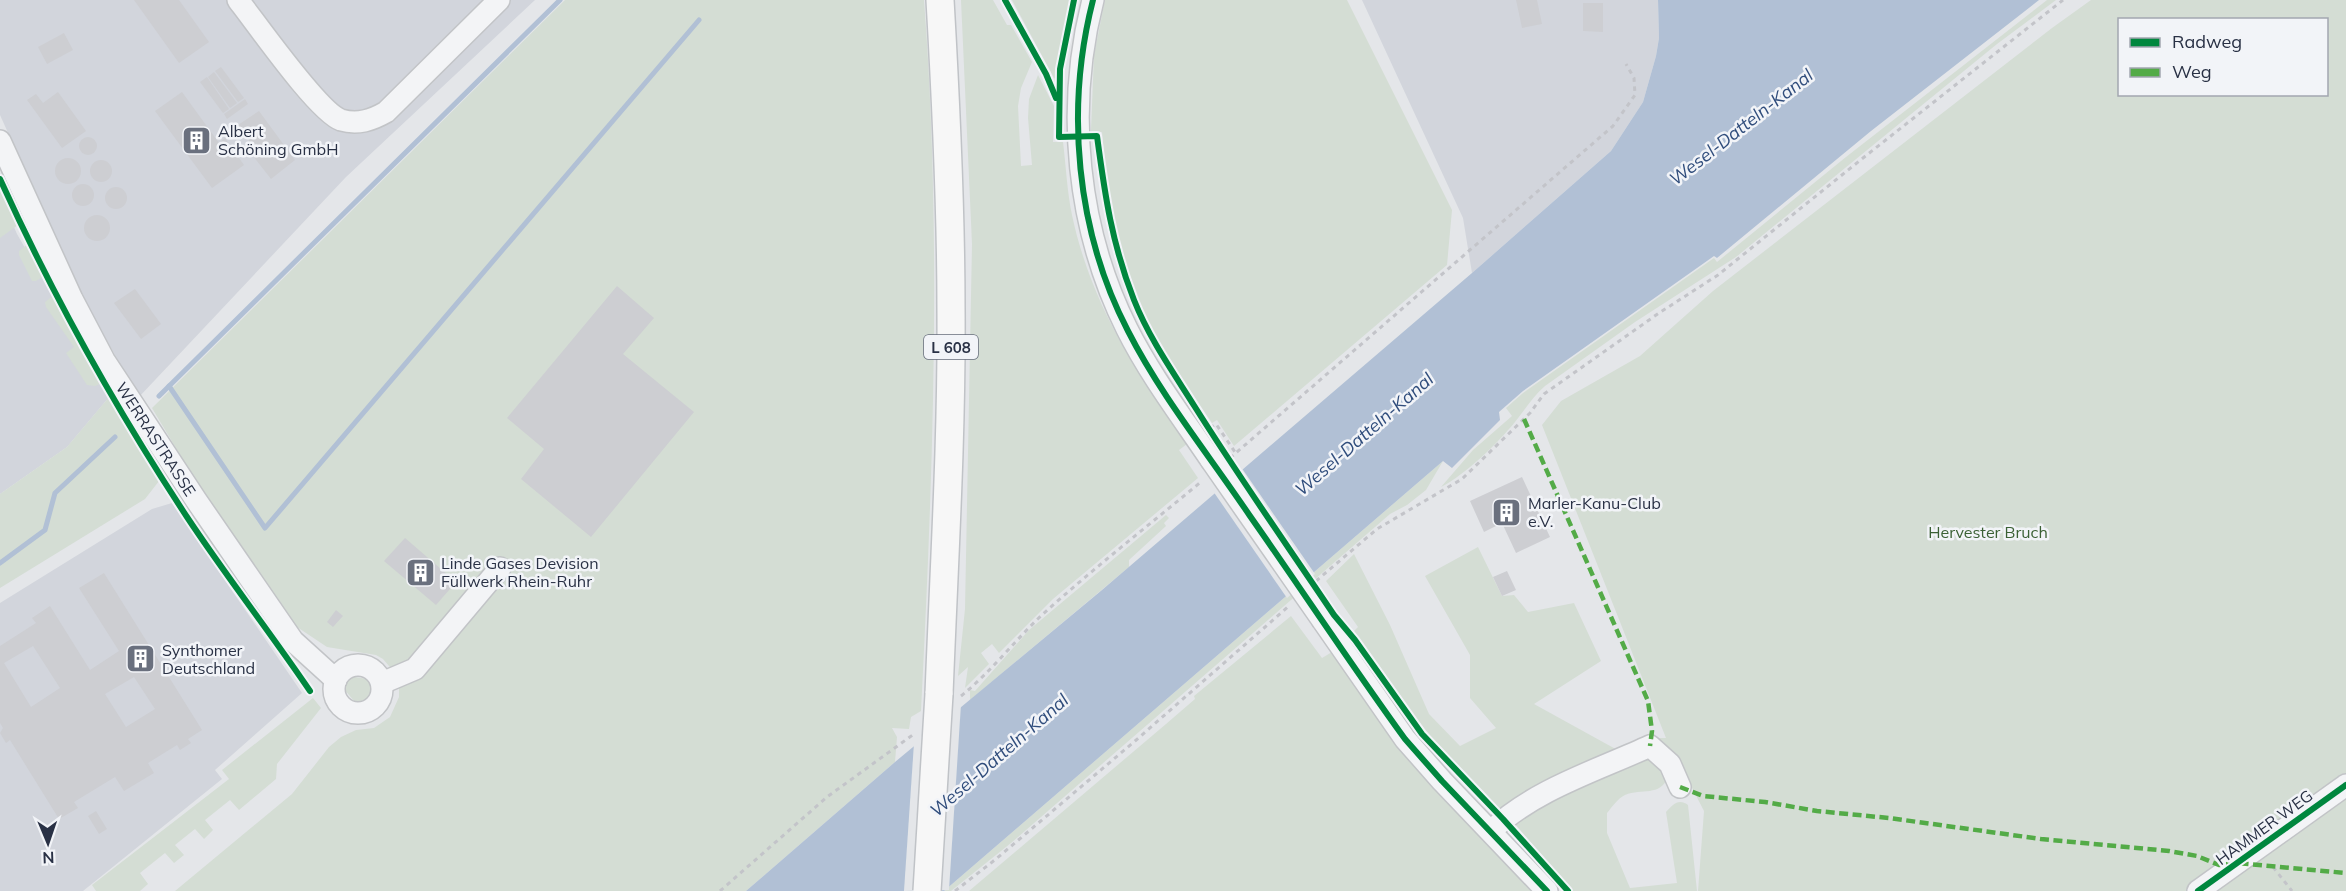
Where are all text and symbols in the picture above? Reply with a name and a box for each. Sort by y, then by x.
legend [2118,18,2328,96]
text: Radweg [2172,30,2242,53]
text: Weg [2172,60,2212,83]
water label: Wesel-Datteln-Kanal [1665,63,1818,190]
place label: Albert Schöning GmbH [218,121,338,159]
building icon: Albert Schöning GmbH [181,124,213,156]
road number: L 608 [924,335,978,359]
water label: Wesel-Datteln-Kanal [1290,367,1439,500]
street label: WERRASTRASSE [112,378,200,500]
place label: Marler-Kanu-Club e.V. [1528,493,1661,531]
building icon: Marler-Kanu-Club e.V. [1491,496,1523,528]
park label: Hervester Bruch [1928,522,2048,542]
place label: Linde Gases Devision Füllwerk Rhein-Ruhr [441,553,599,591]
building icon: Linde Gases Devision Füllwerk Rhein-Ruhr [404,556,436,588]
place label: Synthomer Deutschland [162,640,255,678]
building icon: Synthomer Deutschland [125,643,157,675]
water label: Wesel-Datteln-Kanal [925,688,1074,821]
street label: HAMMER WEG [2212,785,2316,869]
north arrow [18,813,78,873]
text: N [42,848,55,868]

